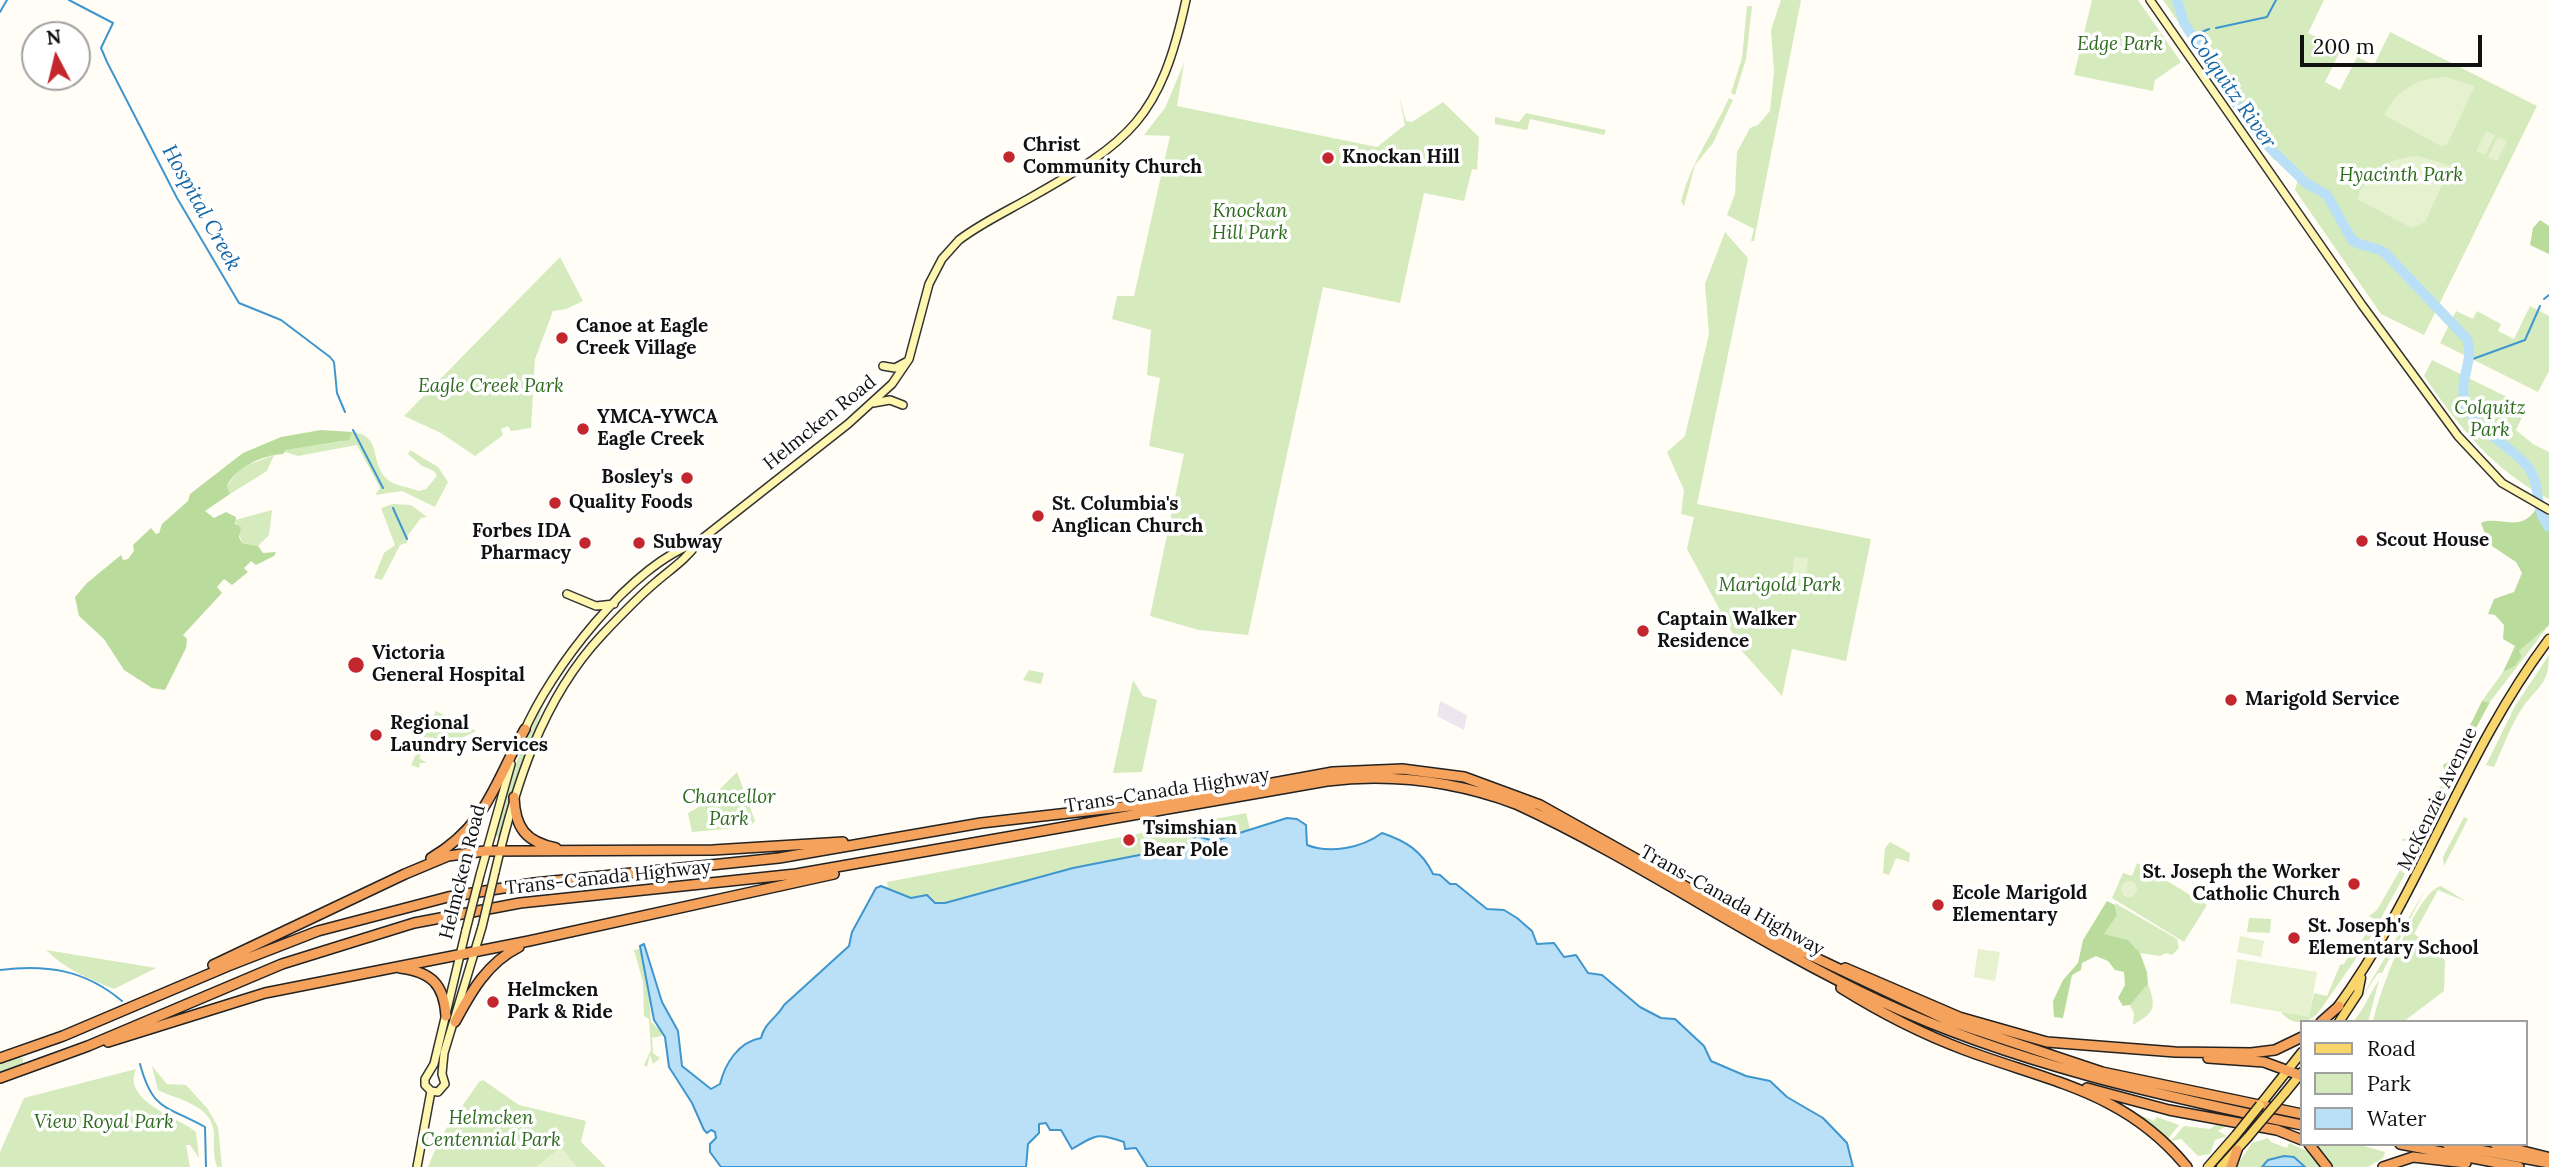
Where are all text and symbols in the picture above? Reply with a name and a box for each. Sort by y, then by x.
north arrow [21,21,91,91]
scale bar [2304,21,2486,65]
text: N [45,24,62,50]
water label: Colquitz River [2183,28,2281,154]
text: 200 m [2313,33,2375,60]
park label: Edge Park [2077,34,2163,56]
place label: Christ Community Church [1023,135,1202,179]
water label: Hospital Creek [156,141,246,275]
place label: Knockan Hill [1342,147,1460,169]
marker: Christ Community Church [1001,149,1017,165]
marker: Knockan Hill [1320,150,1336,166]
park label: Hyacinth Park [2339,165,2463,187]
park label: Knockan Hill Park [1212,201,1288,245]
place label: Canoe at Eagle Creek Village [576,316,708,360]
marker: Canoe at Eagle Creek Village [554,330,570,346]
street label: Helmcken Road [759,371,881,475]
park label: Eagle Creek Park [418,376,564,398]
park label: Colquitz Park [2454,398,2526,442]
place label: YMCA-YWCA Eagle Creek [597,407,718,451]
marker: YMCA-YWCA Eagle Creek [575,421,591,437]
place label: Bosley's [601,467,673,489]
marker: Bosley's [679,470,695,486]
place label: Quality Foods [569,492,693,514]
place label: St. Columbia's Anglican Church [1052,494,1203,538]
marker: Quality Foods [547,495,563,511]
marker: St. Columbia's Anglican Church [1030,508,1046,524]
place label: Forbes IDA Pharmacy [472,521,571,565]
place label: Scout House [2376,530,2489,552]
place label: Subway [653,532,722,554]
marker: Scout House [2354,533,2370,549]
marker: Forbes IDA Pharmacy [577,535,593,551]
marker: Subway [631,535,647,551]
park label: Marigold Park [1719,575,1841,597]
place label: Captain Walker Residence [1657,609,1797,653]
marker: Captain Walker Residence [1635,623,1651,639]
place label: Victoria General Hospital [372,643,525,687]
marker: Victoria General Hospital [346,655,366,675]
place label: Marigold Service [2245,689,2399,711]
marker: Marigold Service [2223,692,2239,708]
place label: Regional Laundry Services [390,713,548,757]
street label: McKenzie Avenue [2393,724,2483,874]
marker: Regional Laundry Services [368,727,384,743]
street label: Trans-Canada Highway [1063,764,1271,818]
park label: Chancellor Park [682,787,776,831]
street label: Helmcken Road [435,802,491,942]
place label: Tsimshian Bear Pole [1143,818,1237,862]
marker: Tsimshian Bear Pole [1121,832,1137,848]
street label: Trans-Canada Highway [1636,841,1828,961]
street label: Trans-Canada Highway [504,856,712,900]
place label: St. Joseph the Worker Catholic Church [2142,862,2340,906]
marker: St. Joseph the Worker Catholic Church [2346,876,2362,892]
place label: Ecole Marigold Elementary [1952,883,2087,927]
marker: Ecole Marigold Elementary [1930,897,1946,913]
place label: St. Joseph's Elementary School [2308,916,2479,960]
marker: St. Joseph's Elementary School [2286,930,2302,946]
place label: Helmcken Park & Ride [507,980,613,1024]
marker: Helmcken Park & Ride [485,994,501,1010]
legend [2300,1020,2528,1146]
text: Road [2367,1035,2416,1062]
text: Park [2367,1070,2411,1097]
text: Water [2367,1105,2426,1132]
park label: Helmcken Centennial Park [421,1108,561,1152]
park label: View Royal Park [34,1112,174,1134]

